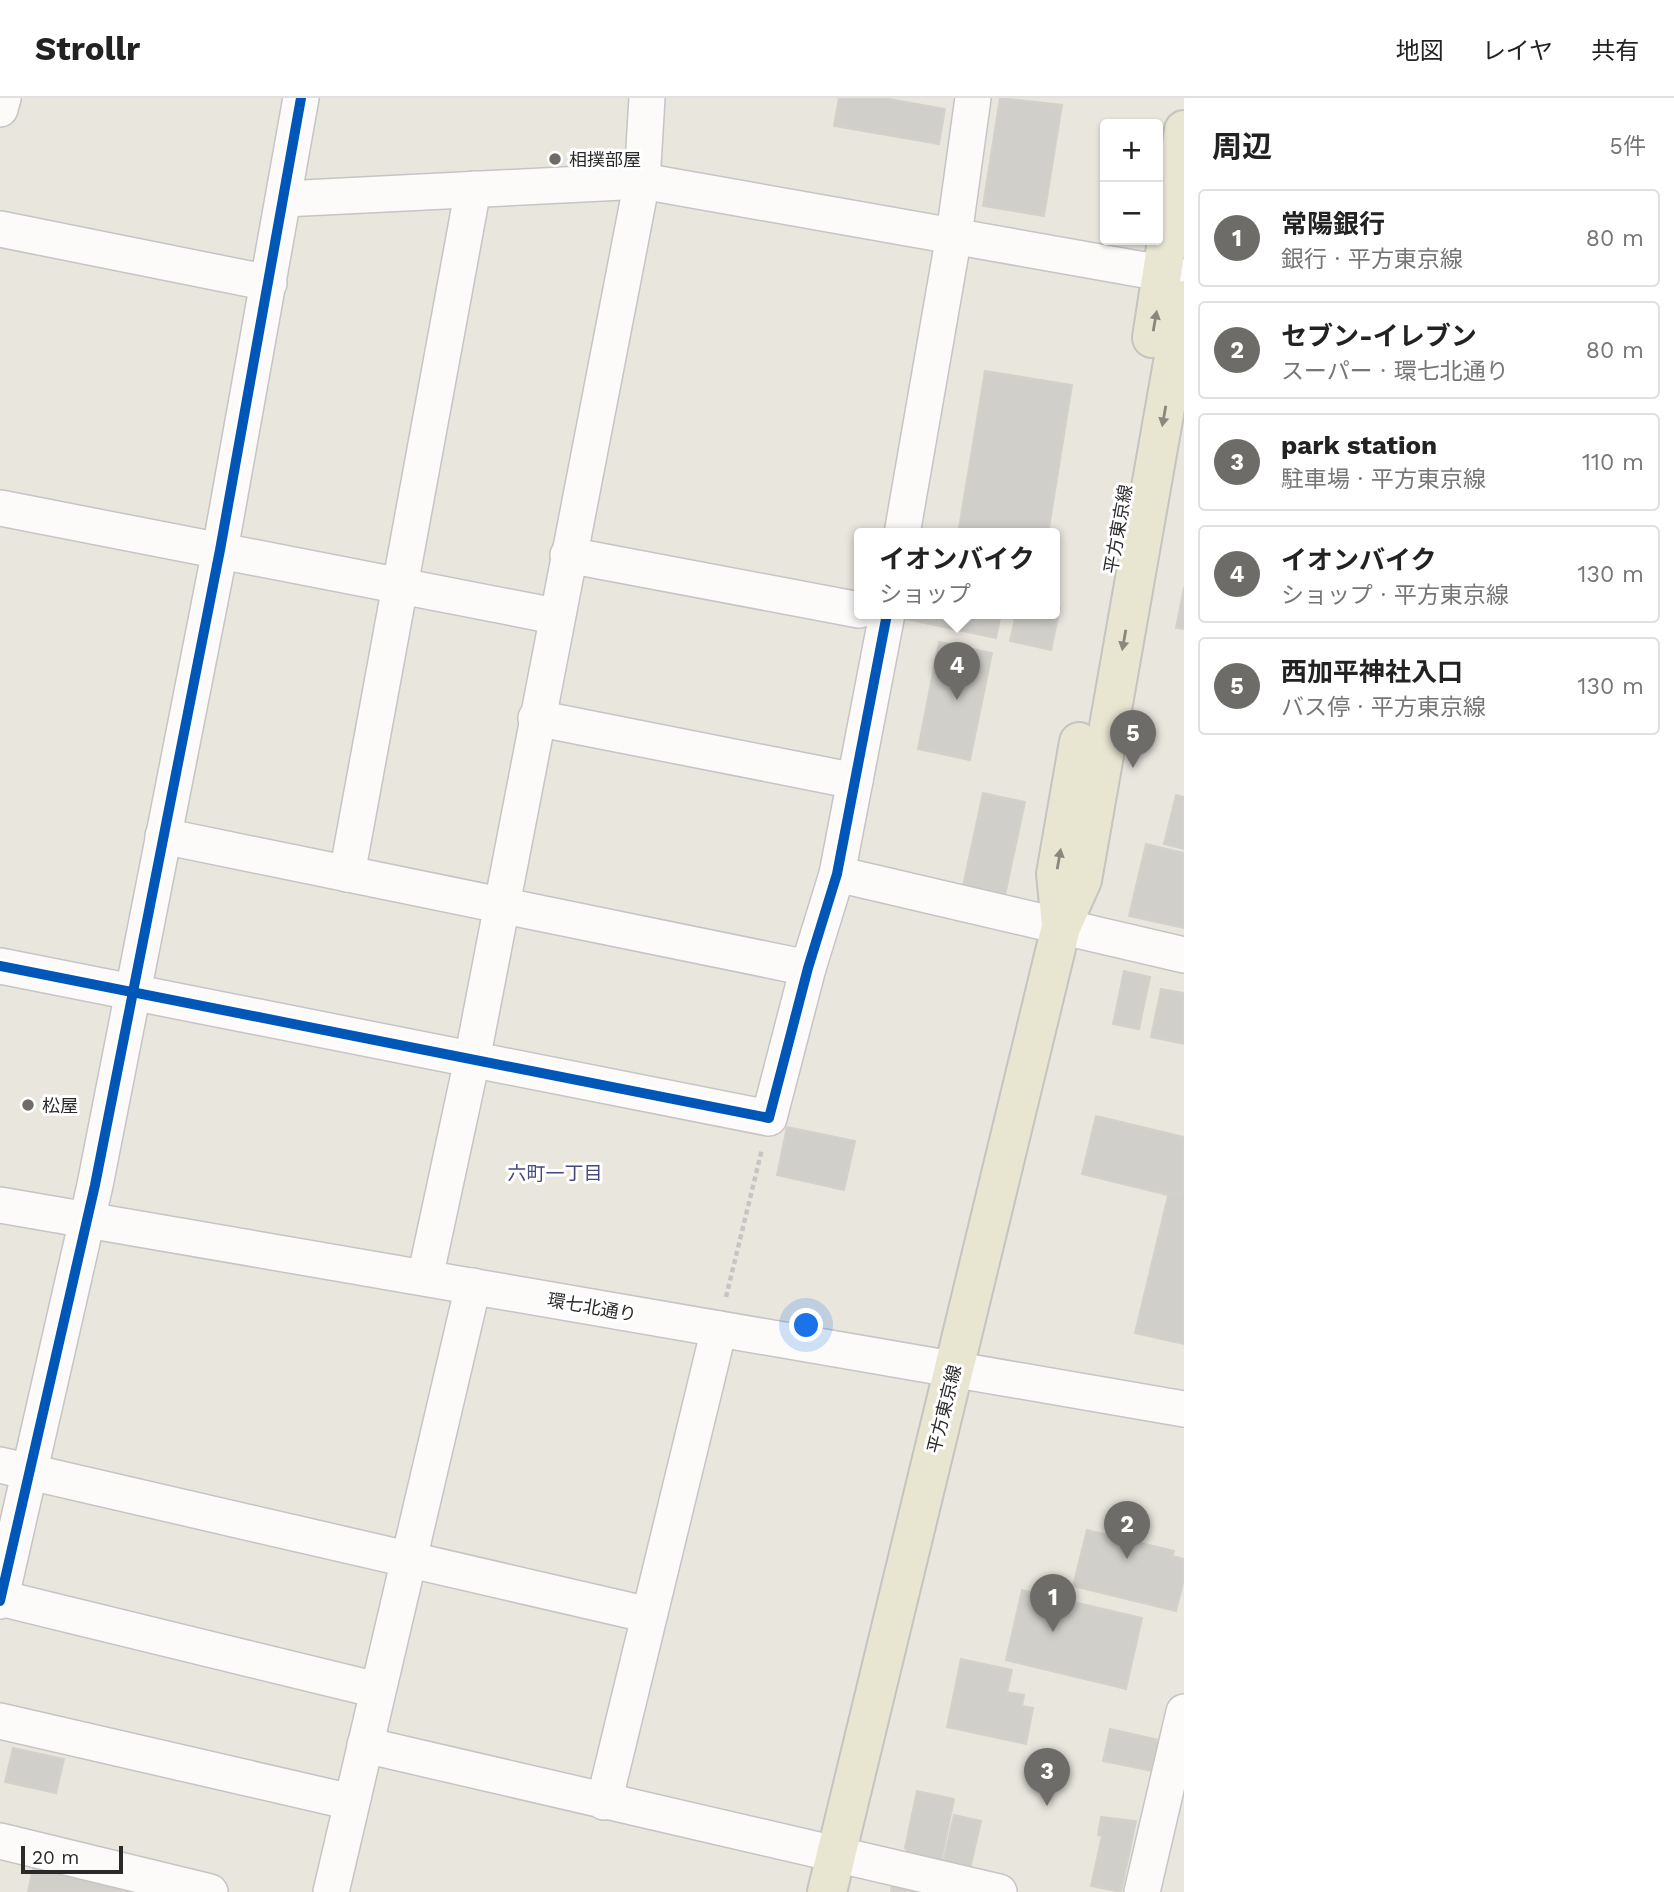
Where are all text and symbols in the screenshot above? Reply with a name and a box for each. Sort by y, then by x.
text: Strollr [35,29,140,68]
text: 地図 [1396,37,1444,65]
text: レイヤ [1482,37,1553,65]
text: 共有 [1591,37,1639,65]
map controls [1100,119,1163,245]
button: + [1100,119,1163,182]
text: 周辺 [1212,129,1272,164]
text: 5件 [1610,133,1646,160]
place label: 相撲部屋 [569,149,641,170]
marker: 相撲部屋 [547,151,563,167]
button: − [1100,182,1163,245]
text: 常陽銀行 [1281,209,1385,239]
text: 1 [1232,225,1242,252]
text: 80 m [1586,225,1644,252]
text: 銀行 · 平方東京線 [1281,246,1463,273]
one-way arrow [1150,310,1161,332]
text: セブン-イレブン [1281,321,1477,351]
text: 2 [1230,337,1244,364]
text: 80 m [1586,337,1644,364]
text: スーパー · 環七北通り [1281,358,1509,385]
one-way arrow [1158,405,1169,427]
text: park station [1281,430,1437,460]
text: 3 [1230,449,1244,476]
text: 110 m [1582,449,1644,476]
text: 駐車場 · 平方東京線 [1281,466,1486,493]
street label: 平方東京線 [1100,483,1136,575]
popup [854,528,1060,619]
text: イオンバイク [879,544,1035,574]
text: イオンバイク [1281,545,1436,575]
text: 4 [1230,561,1244,588]
text: 130 m [1578,561,1644,588]
text: ショップ [879,581,971,608]
text: ショップ · 平方東京線 [1281,582,1509,609]
one-way arrow [1119,629,1130,651]
pin: 4 [934,642,980,700]
text: 西加平神社入口 [1281,657,1463,687]
text: 5 [1230,673,1244,700]
text: 130 m [1578,673,1644,700]
text: バス停 · 平方東京線 [1281,694,1486,721]
pin: 5 [1110,710,1156,768]
one-way arrow [1053,848,1064,870]
place label: 松屋 [42,1095,78,1116]
marker: 松屋 [20,1097,36,1113]
district label: 六町一丁目 [507,1162,603,1185]
street label: 環七北通り [546,1289,638,1325]
your location [789,1308,823,1342]
street label: 平方東京線 [923,1363,965,1455]
pin: 2 [1104,1501,1150,1559]
pin: 1 [1030,1574,1076,1632]
pin: 3 [1024,1748,1070,1806]
scale bar [21,1843,122,1875]
text: 20 m [32,1846,79,1869]

